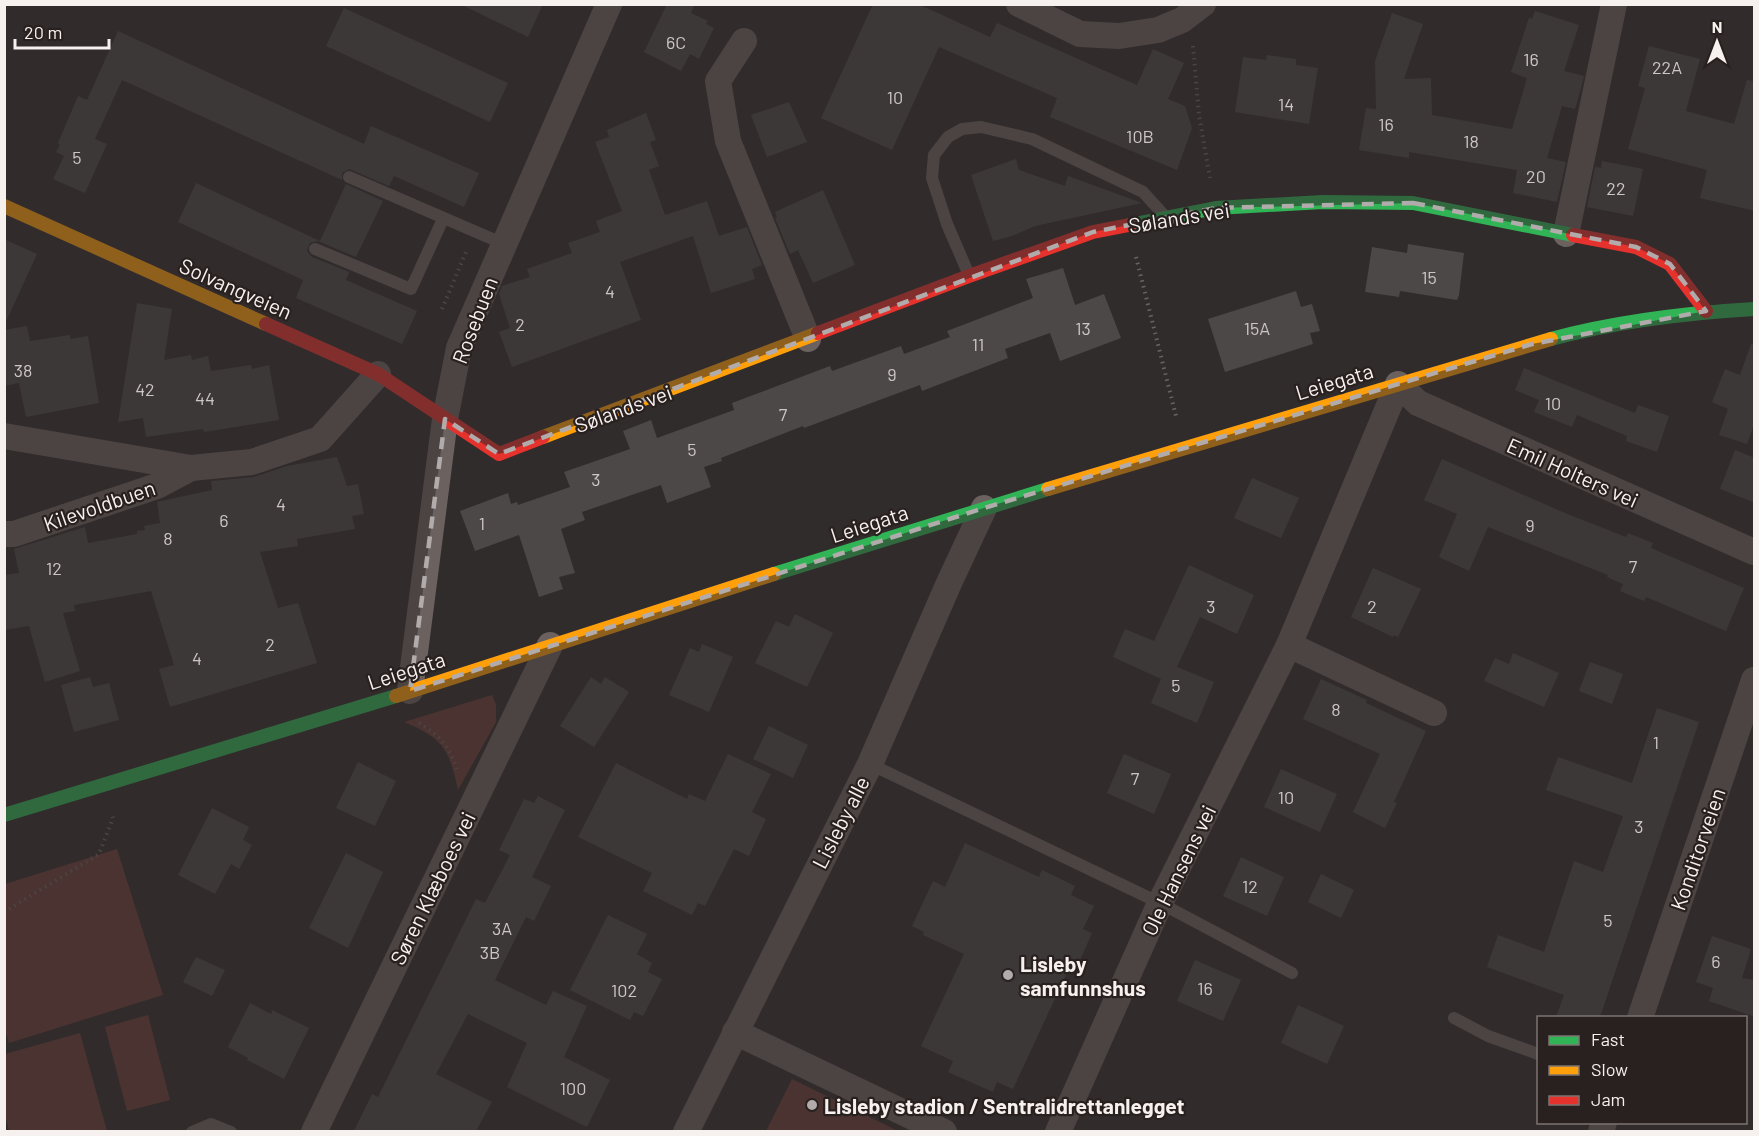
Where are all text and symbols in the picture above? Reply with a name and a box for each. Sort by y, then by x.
scale bar [15,12,110,50]
north arrow [1687,12,1747,72]
text: N [1712,17,1722,36]
text: 20 m [24,21,62,43]
house number: 6C [666,31,686,53]
house number: 16 [1523,48,1539,70]
house number: 22A [1652,56,1682,78]
house number: 10 [887,86,903,108]
house number: 14 [1278,93,1294,115]
house number: 16 [1378,113,1394,135]
house number: 10B [1126,125,1154,147]
house number: 18 [1463,130,1479,152]
house number: 5 [72,146,82,168]
house number: 20 [1526,165,1546,187]
house number: 22 [1606,177,1626,199]
street label: Sølands vei [1127,197,1231,237]
street label: Solvangveien [176,252,296,324]
house number: 15 [1421,266,1437,288]
street label: Rosebuen [446,273,502,367]
house number: 4 [605,280,615,302]
house number: 2 [515,313,525,335]
house number: 13 [1075,317,1091,339]
house number: 15A [1244,317,1270,339]
house number: 11 [972,333,984,355]
street label: Leiegata [1292,357,1376,405]
house number: 38 [14,359,32,381]
house number: 9 [887,363,897,385]
house number: 42 [135,378,155,400]
street label: Sølands vei [571,379,675,437]
house number: 44 [195,387,215,409]
house number: 10 [1545,392,1561,414]
house number: 7 [779,403,788,425]
street label: Emil Holters vei [1503,432,1643,512]
house number: 5 [687,438,697,460]
house number: 3 [591,468,601,490]
street label: Kilevoldbuen [40,474,158,536]
house number: 4 [276,493,286,515]
street label: Leiegata [827,499,911,547]
house number: 6 [219,509,229,531]
house number: 1 [479,512,485,534]
house number: 9 [1525,514,1535,536]
house number: 8 [163,527,173,549]
house number: 7 [1629,555,1638,577]
house number: 12 [46,557,62,579]
house number: 3 [1206,595,1216,617]
house number: 2 [1367,595,1377,617]
house number: 2 [265,633,275,655]
street label: Leiegata [364,646,448,694]
house number: 4 [192,647,202,669]
house number: 5 [1171,674,1181,696]
house number: 8 [1331,698,1341,720]
house number: 1 [1653,731,1659,753]
house number: 7 [1131,767,1140,789]
street label: Lisleby alle [806,772,874,872]
street label: Konditorveien [1664,785,1730,913]
house number: 10 [1278,786,1294,808]
street label: Ole Hansens vei [1136,801,1220,939]
street label: Søren Klæboes vei [384,807,480,969]
house number: 3 [1634,815,1644,837]
house number: 12 [1242,875,1258,897]
house number: 5 [1603,909,1613,931]
house number: 3A [492,917,512,939]
house number: 3B [480,941,500,963]
house number: 6 [1711,950,1721,972]
place label: Lisleby samfunnshus [1020,951,1146,1000]
marker: Lisleby samfunnshus [1001,968,1015,982]
house number: 16 [1197,977,1213,999]
house number: 102 [611,979,637,1001]
legend [1537,1016,1747,1124]
text: Fast [1591,1028,1625,1050]
text: Slow [1591,1058,1628,1080]
house number: 100 [560,1077,586,1099]
text: Jam [1591,1088,1625,1110]
place label: Lisleby stadion / Sentralidrettanlegget [824,1093,1185,1118]
marker: Lisleby stadion / Sentralidrettanlegget [805,1098,819,1112]

